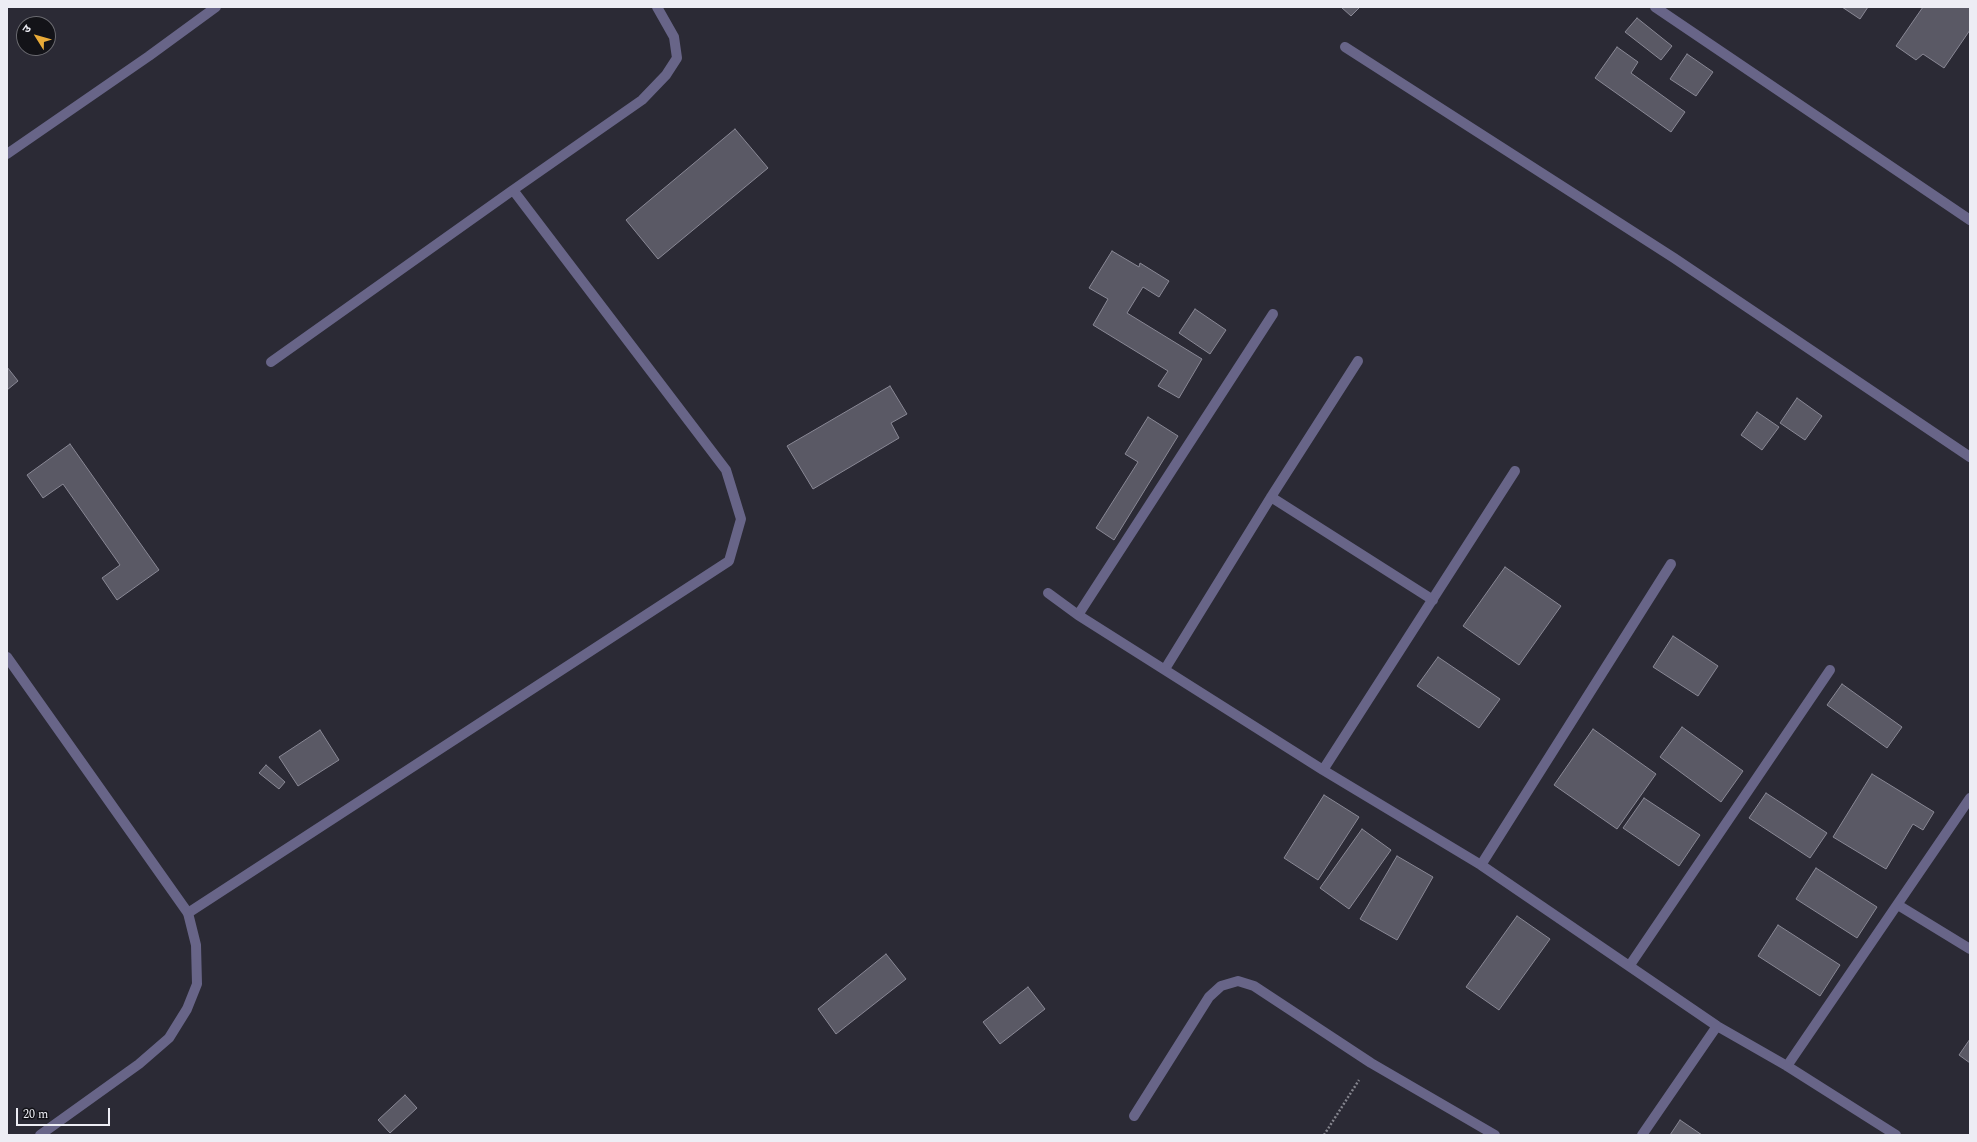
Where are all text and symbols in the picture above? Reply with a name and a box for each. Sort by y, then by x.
north arrow [16,16,56,56]
text: उ [18,21,36,37]
scale bar [18,1100,112,1126]
text: 20 m [23,1105,48,1124]

